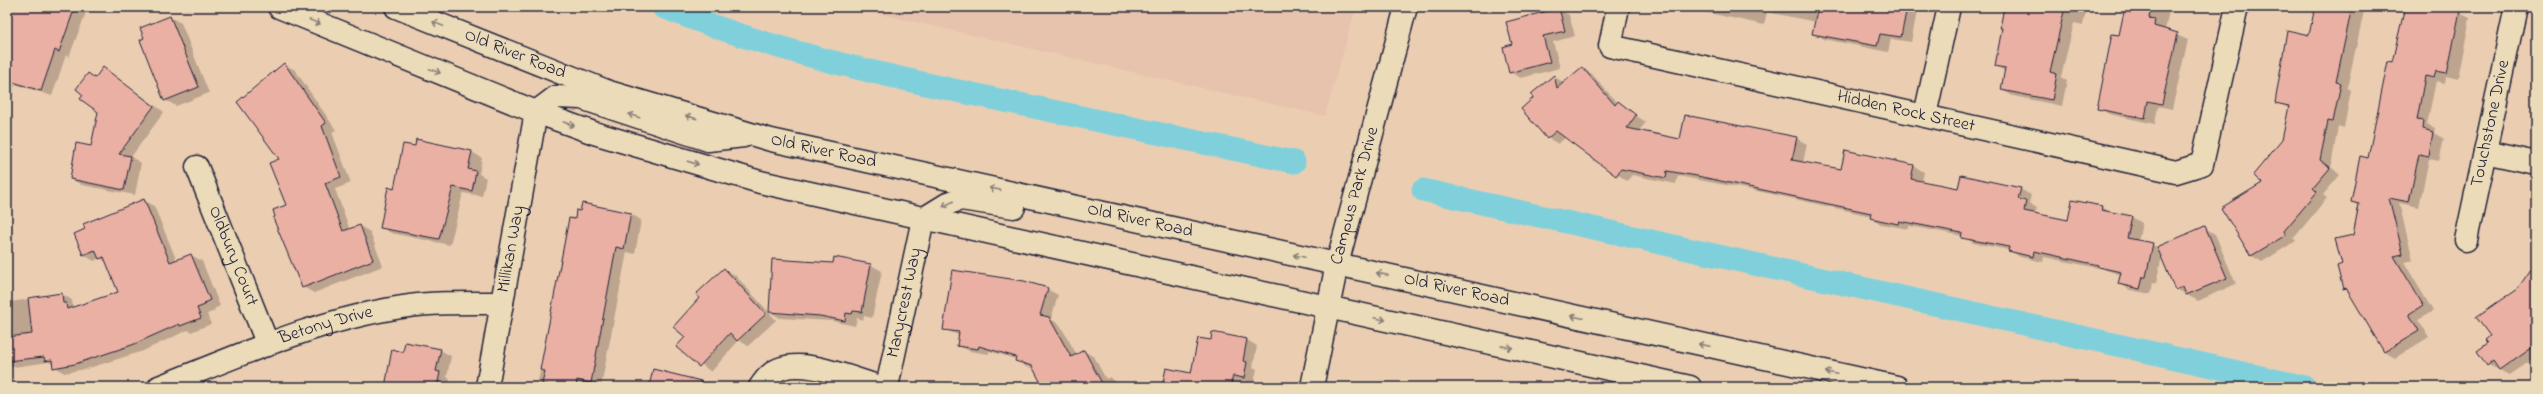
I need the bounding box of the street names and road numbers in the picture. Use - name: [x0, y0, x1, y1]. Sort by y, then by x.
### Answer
- street label: Old River Road: [460, 22, 570, 86]
- street label: Touchstone Drive: [2465, 57, 2517, 190]
- street label: Hidden Rock Street: [1835, 84, 1977, 140]
- street label: Campus Park Drive: [1324, 123, 1386, 268]
- street label: Old River Road: [768, 127, 879, 176]
- street label: Old River Road: [1085, 197, 1195, 245]
- street label: Oldbury Court: [201, 202, 264, 310]
- street label: Millikan Way: [491, 203, 532, 295]
- street label: Marycrest Way: [881, 245, 929, 360]
- street label: Old River Road: [1401, 266, 1512, 315]
- street label: Betony Drive: [274, 300, 376, 352]

